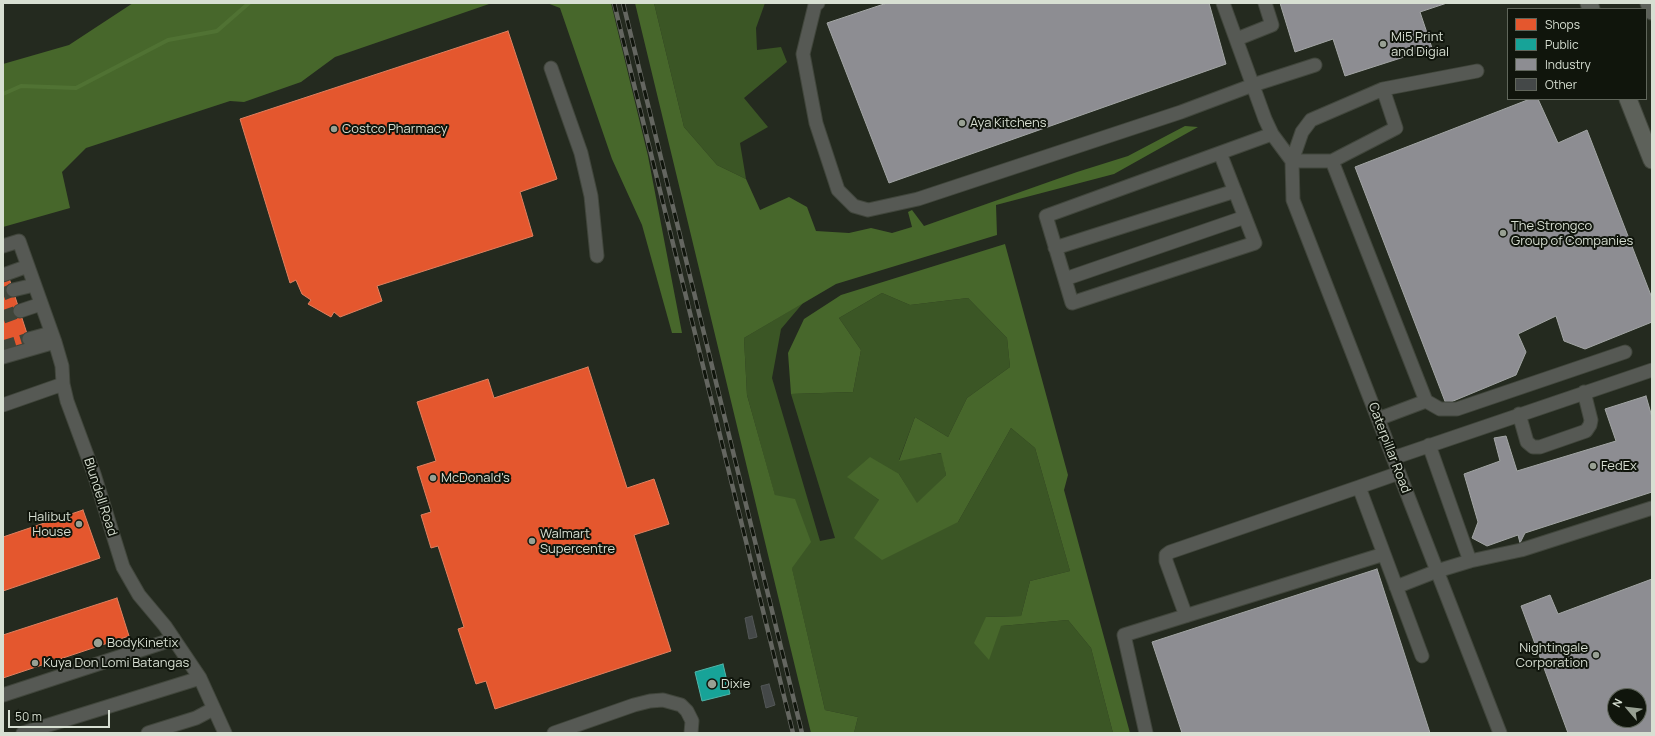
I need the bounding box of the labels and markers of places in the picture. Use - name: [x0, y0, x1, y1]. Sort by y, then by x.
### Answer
- place label: Mi5 Print and Digial: [1391, 29, 1449, 60]
- marker: Mi5 Print and Digial: [1378, 39, 1388, 49]
- place label: Aya Kitchens: [970, 115, 1047, 131]
- marker: Aya Kitchens: [957, 118, 967, 128]
- place label: Costco Pharmacy: [342, 121, 448, 137]
- marker: Costco Pharmacy: [329, 124, 339, 134]
- place label: The Strongco Group of Companies: [1511, 218, 1633, 249]
- marker: The Strongco Group of Companies: [1498, 228, 1508, 238]
- place label: FedEx: [1601, 458, 1637, 474]
- marker: FedEx: [1588, 461, 1598, 471]
- place label: McDonald's: [441, 470, 510, 486]
- marker: McDonald's: [428, 473, 438, 483]
- place label: Halibut House: [28, 509, 71, 540]
- marker: Halibut House: [74, 519, 84, 529]
- place label: Walmart Supercentre: [540, 526, 615, 557]
- marker: Walmart Supercentre: [527, 536, 537, 546]
- place label: BodyKinetix: [107, 635, 178, 651]
- marker: BodyKinetix: [92, 637, 104, 649]
- place label: Nightingale Corporation: [1516, 640, 1588, 671]
- marker: Nightingale Corporation: [1591, 650, 1601, 660]
- place label: Kuya Don Lomi Batangas: [43, 655, 189, 671]
- marker: Kuya Don Lomi Batangas: [30, 658, 40, 668]
- place label: Dixie: [721, 676, 750, 692]
- marker: Dixie: [706, 678, 718, 690]

